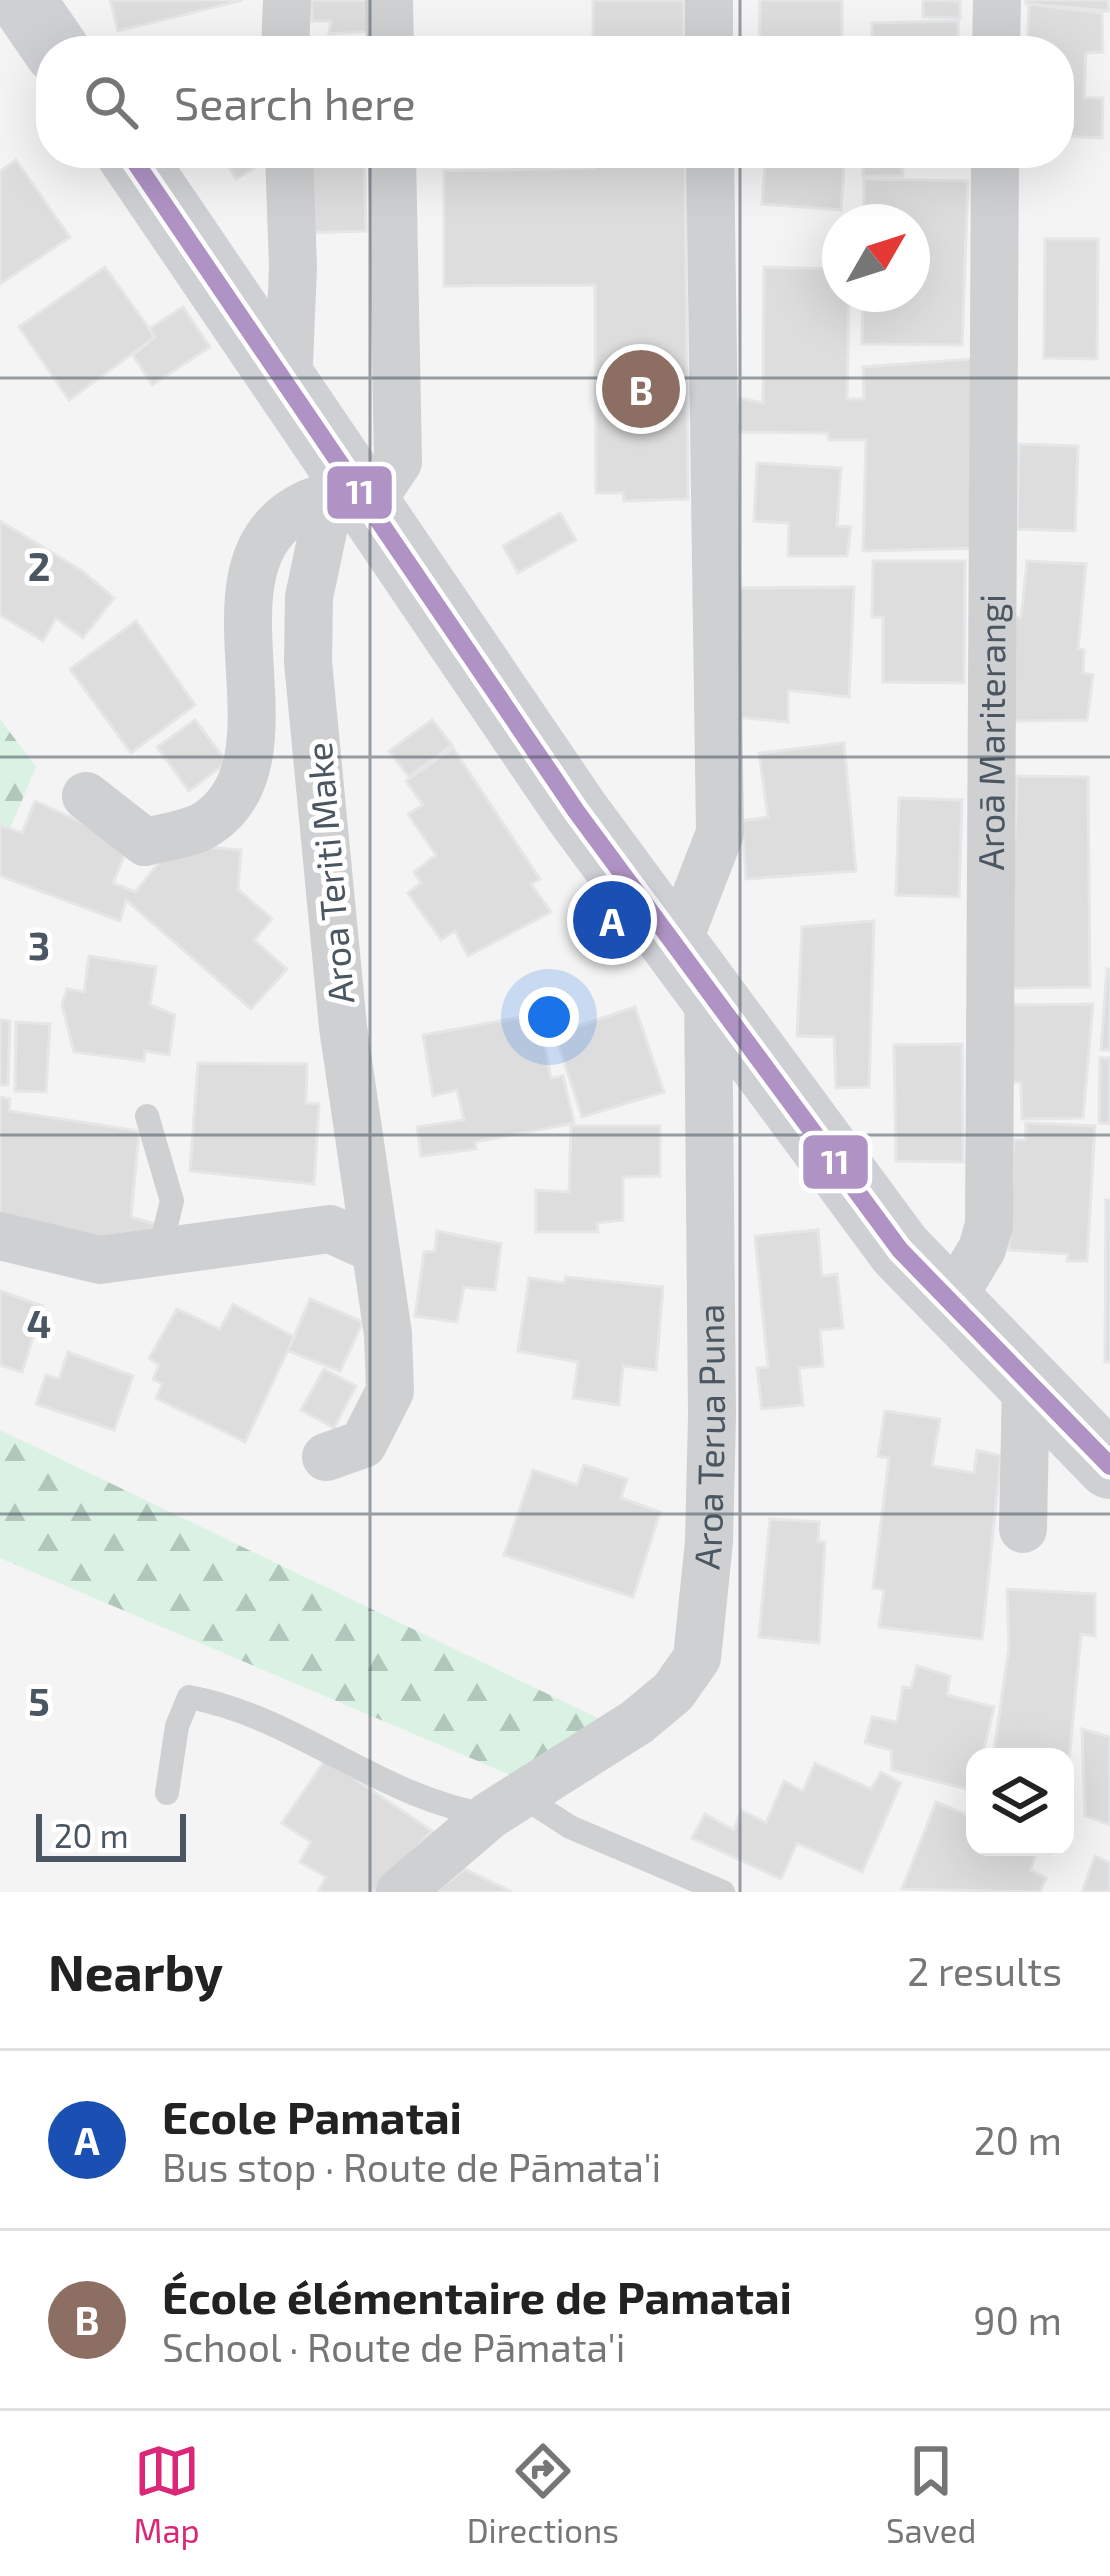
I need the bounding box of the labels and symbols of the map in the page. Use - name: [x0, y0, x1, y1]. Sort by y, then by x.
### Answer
- north arrow: [822, 204, 930, 312]
- pin: B: [602, 344, 680, 434]
- line badge: 11: [325, 464, 394, 521]
- text: 11: [346, 471, 374, 511]
- text: 2: [28, 542, 50, 589]
- street label: Aroā Mariterangi: [968, 594, 1013, 871]
- street label: Aroa Teriti Make: [296, 741, 361, 1006]
- pin: A: [573, 875, 651, 965]
- text: 3: [28, 921, 50, 968]
- your location: [519, 987, 579, 1047]
- line badge: 11: [801, 1133, 870, 1191]
- text: 11: [821, 1141, 849, 1181]
- text: 4: [27, 1299, 51, 1346]
- street label: Aroa Terua Puna: [683, 1304, 732, 1571]
- text: 5: [28, 1677, 50, 1724]
- scale bar: [36, 1808, 186, 1861]

